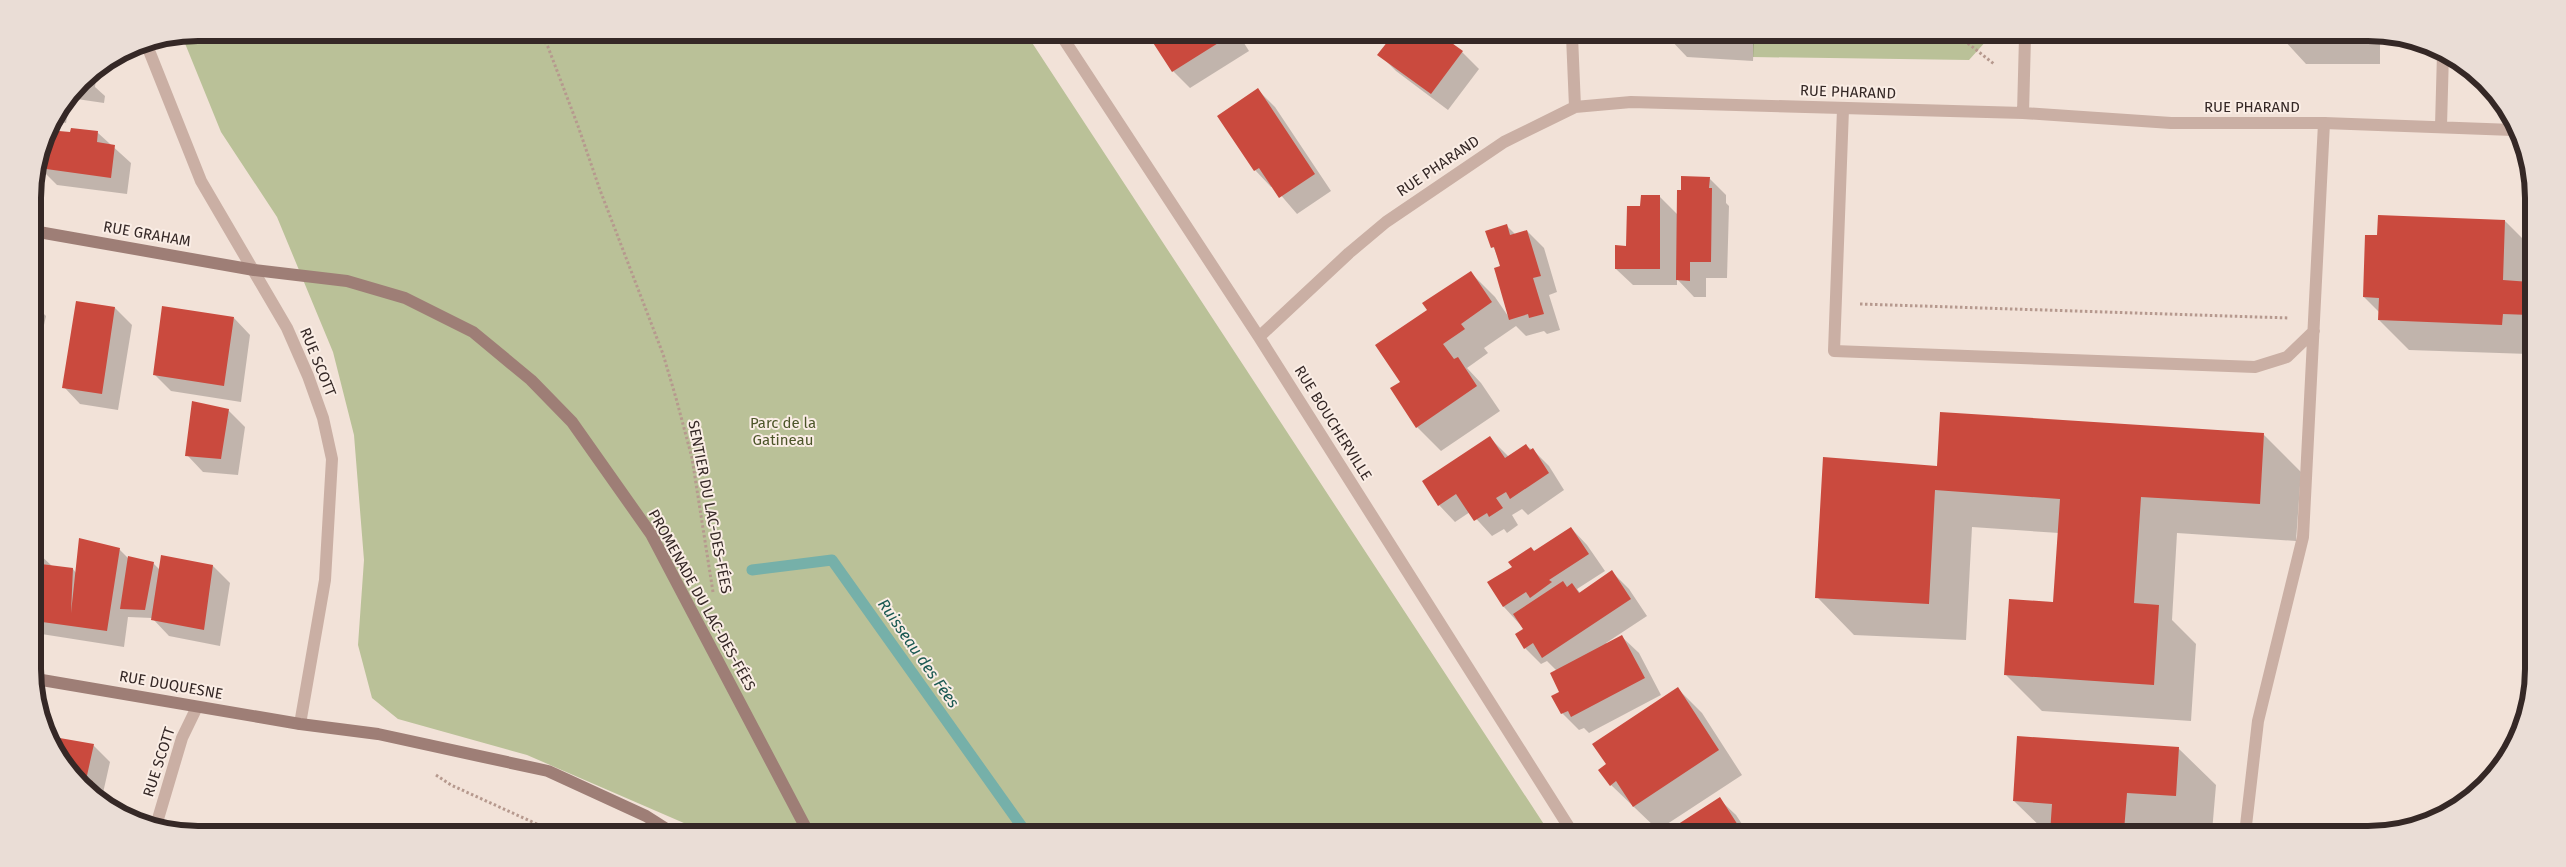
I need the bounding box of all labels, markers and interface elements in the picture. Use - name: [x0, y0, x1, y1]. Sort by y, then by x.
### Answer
- street label: RUE PHARAND: [1800, 81, 1896, 103]
- street label: RUE PHARAND: [2204, 98, 2300, 116]
- street label: RUE PHARAND: [1393, 132, 1483, 200]
- street label: RUE GRAHAM: [102, 217, 192, 251]
- street label: RUE SCOTT: [296, 325, 340, 399]
- street label: RUE BOUCHERVILLE: [1290, 362, 1376, 484]
- park label: Parc de la Gatineau: [750, 414, 816, 449]
- street label: SENTIER DU LAC-DES-FÉES: [684, 419, 736, 595]
- street label: PROMENADE DU LAC-DES-FÉES: [645, 506, 759, 694]
- water label: Ruisseau des Fées: [874, 595, 963, 711]
- street label: RUE DUQUESNE: [118, 667, 224, 703]
- street label: RUE SCOTT: [139, 724, 179, 799]

